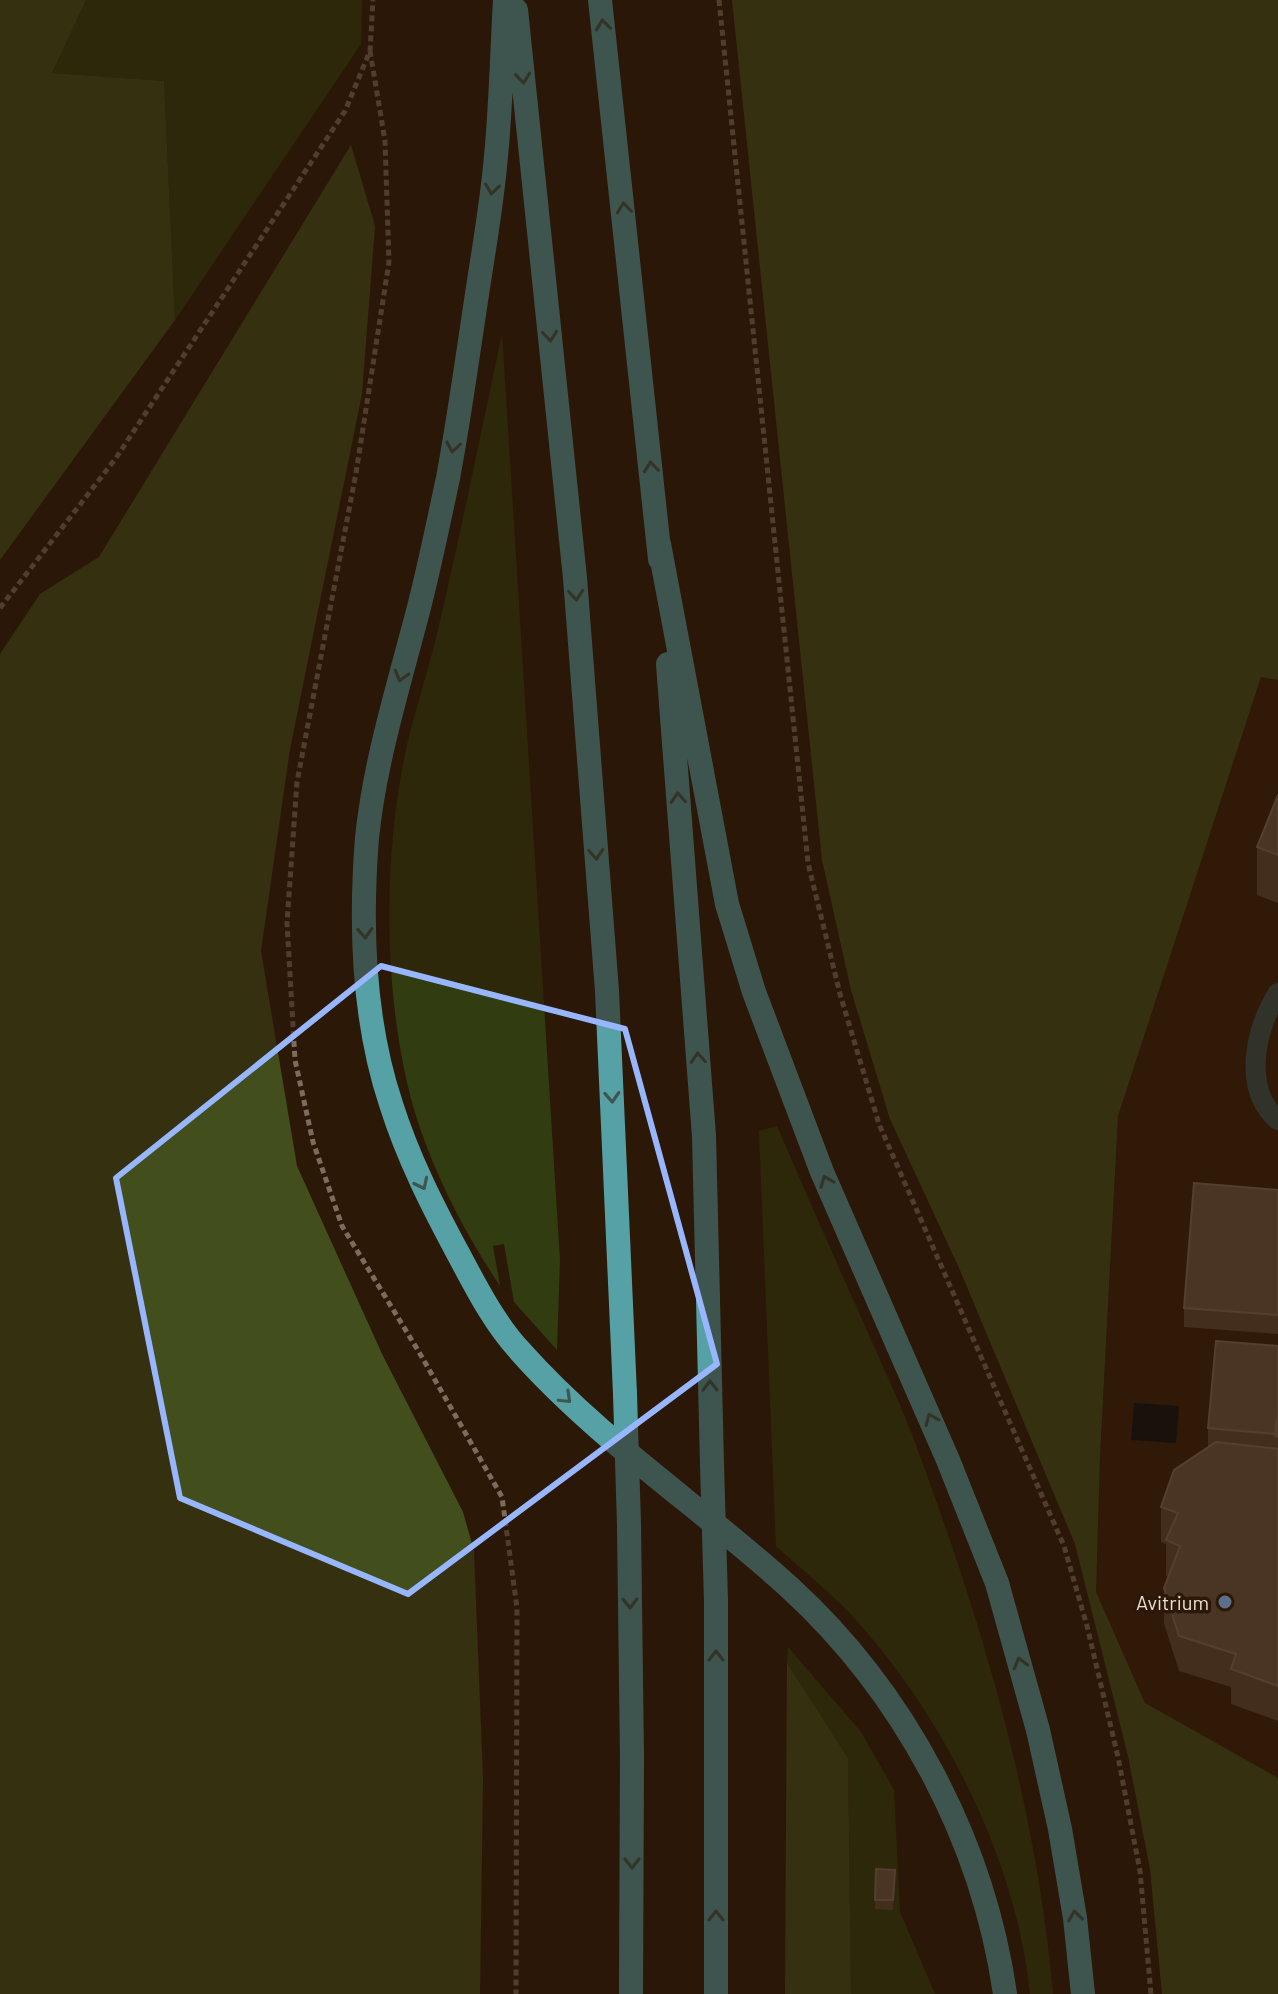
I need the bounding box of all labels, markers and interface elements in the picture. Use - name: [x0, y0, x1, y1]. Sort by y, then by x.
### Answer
- one-way arrow: [595, 19, 612, 32]
- one-way arrow: [515, 71, 532, 84]
- one-way arrow: [483, 183, 500, 196]
- one-way arrow: [615, 201, 632, 214]
- one-way arrow: [542, 330, 559, 343]
- one-way arrow: [445, 440, 462, 453]
- one-way arrow: [642, 460, 659, 473]
- one-way arrow: [567, 589, 584, 602]
- one-way arrow: [394, 669, 410, 683]
- one-way arrow: [670, 791, 687, 804]
- one-way arrow: [587, 848, 604, 861]
- one-way arrow: [356, 927, 373, 939]
- one-way arrow: [690, 1051, 707, 1064]
- one-way arrow: [603, 1091, 620, 1104]
- one-way arrow: [819, 1175, 836, 1189]
- one-way arrow: [412, 1176, 428, 1190]
- one-way arrow: [701, 1379, 718, 1392]
- one-way arrow: [557, 1389, 571, 1403]
- one-way arrow: [924, 1413, 940, 1427]
- place label: Avitrium: [1136, 1590, 1209, 1614]
- marker: Avitrium: [1216, 1593, 1234, 1611]
- one-way arrow: [621, 1597, 639, 1610]
- one-way arrow: [707, 1649, 725, 1662]
- one-way arrow: [1013, 1656, 1029, 1670]
- one-way arrow: [623, 1857, 641, 1870]
- one-way arrow: [707, 1909, 725, 1922]
- one-way arrow: [1067, 1910, 1084, 1923]

